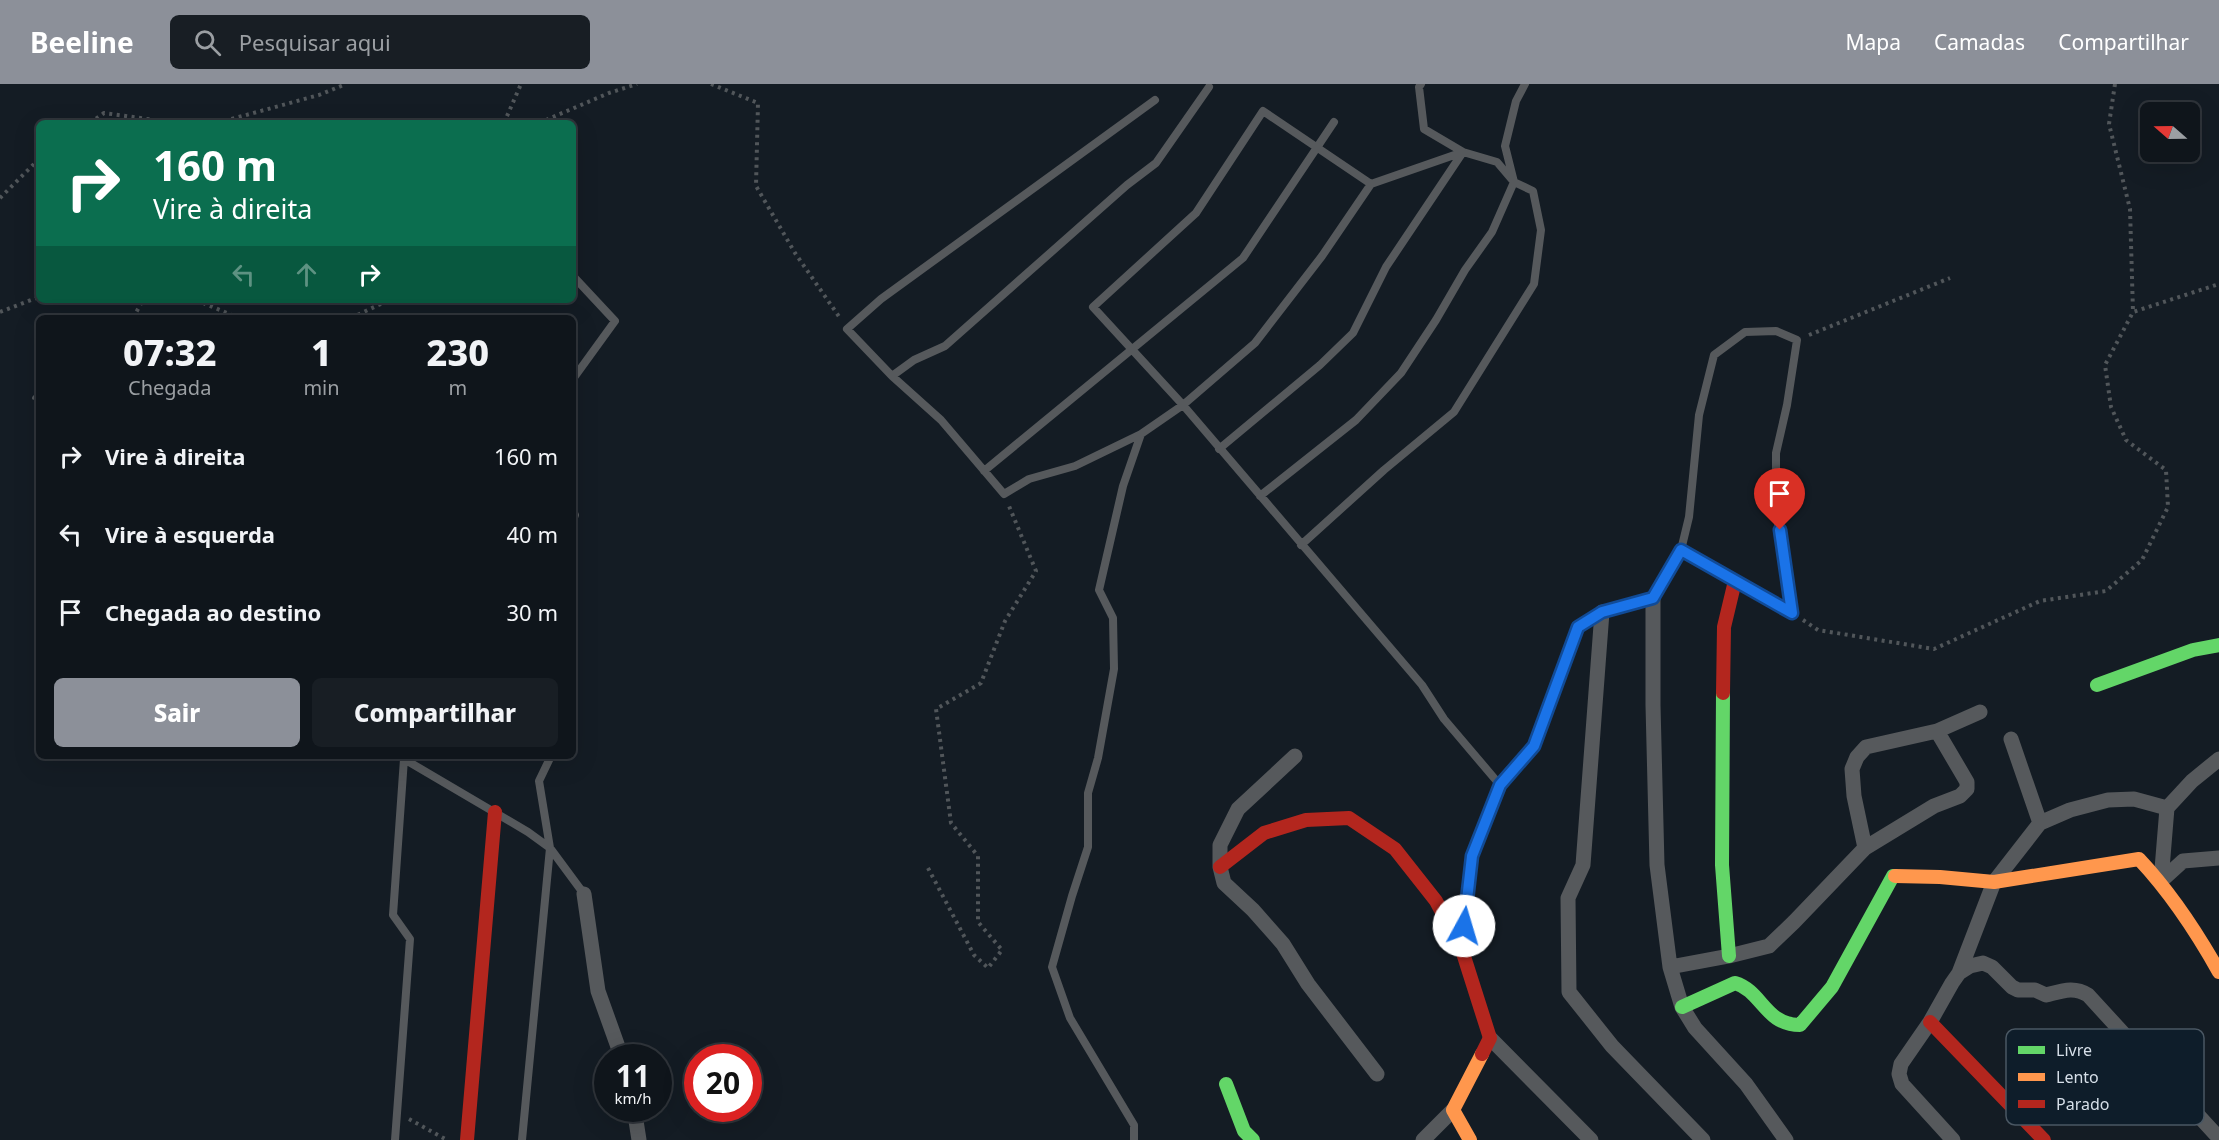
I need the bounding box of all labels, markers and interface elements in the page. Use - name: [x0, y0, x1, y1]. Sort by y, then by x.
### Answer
- search box: [170, 15, 590, 69]
- text: Beeline: [30, 23, 134, 61]
- icon: search: [191, 26, 224, 59]
- text: Pesquisar aqui: [239, 27, 391, 57]
- text: Mapa: [1845, 28, 1901, 56]
- text: Camadas: [1934, 28, 2025, 56]
- text: Compartilhar: [2058, 28, 2189, 56]
- north arrow: [2140, 102, 2200, 162]
- map controls: [2140, 102, 2200, 162]
- text: 160 m: [153, 136, 277, 193]
- icon: right: [54, 144, 132, 222]
- text: Vire à direita: [153, 190, 312, 227]
- icon: left: [227, 258, 260, 291]
- icon: ahead: [290, 258, 323, 291]
- icon: right: [353, 258, 386, 291]
- text: 07:32: [123, 328, 216, 377]
- text: 1: [311, 328, 332, 377]
- text: 230: [427, 328, 489, 377]
- text: Chegada: [128, 374, 211, 401]
- text: min: [303, 374, 340, 401]
- text: m: [448, 374, 467, 401]
- icon: right: [54, 440, 87, 473]
- text: Vire à direita: [105, 441, 245, 471]
- text: 160 m: [494, 441, 558, 471]
- pin: [1754, 468, 1805, 530]
- icon: arrive: [1763, 477, 1796, 510]
- icon: left: [54, 518, 87, 551]
- text: Vire à esquerda: [105, 519, 275, 549]
- text: 40 m: [507, 519, 558, 549]
- icon: arrive: [54, 596, 87, 629]
- text: Chegada ao destino: [105, 597, 321, 627]
- text: 30 m: [507, 597, 558, 627]
- button: Sair: [54, 678, 300, 747]
- button: Compartilhar: [312, 678, 558, 747]
- position arrow: [1432, 894, 1496, 958]
- legend: [2006, 1029, 2204, 1125]
- text: Livre: [2056, 1039, 2092, 1061]
- speed limit sign: 20: [684, 1044, 762, 1122]
- text: 11: [616, 1055, 650, 1096]
- text: Lento: [2056, 1066, 2099, 1088]
- text: km/h: [615, 1088, 651, 1108]
- text: Parado: [2056, 1093, 2109, 1115]

